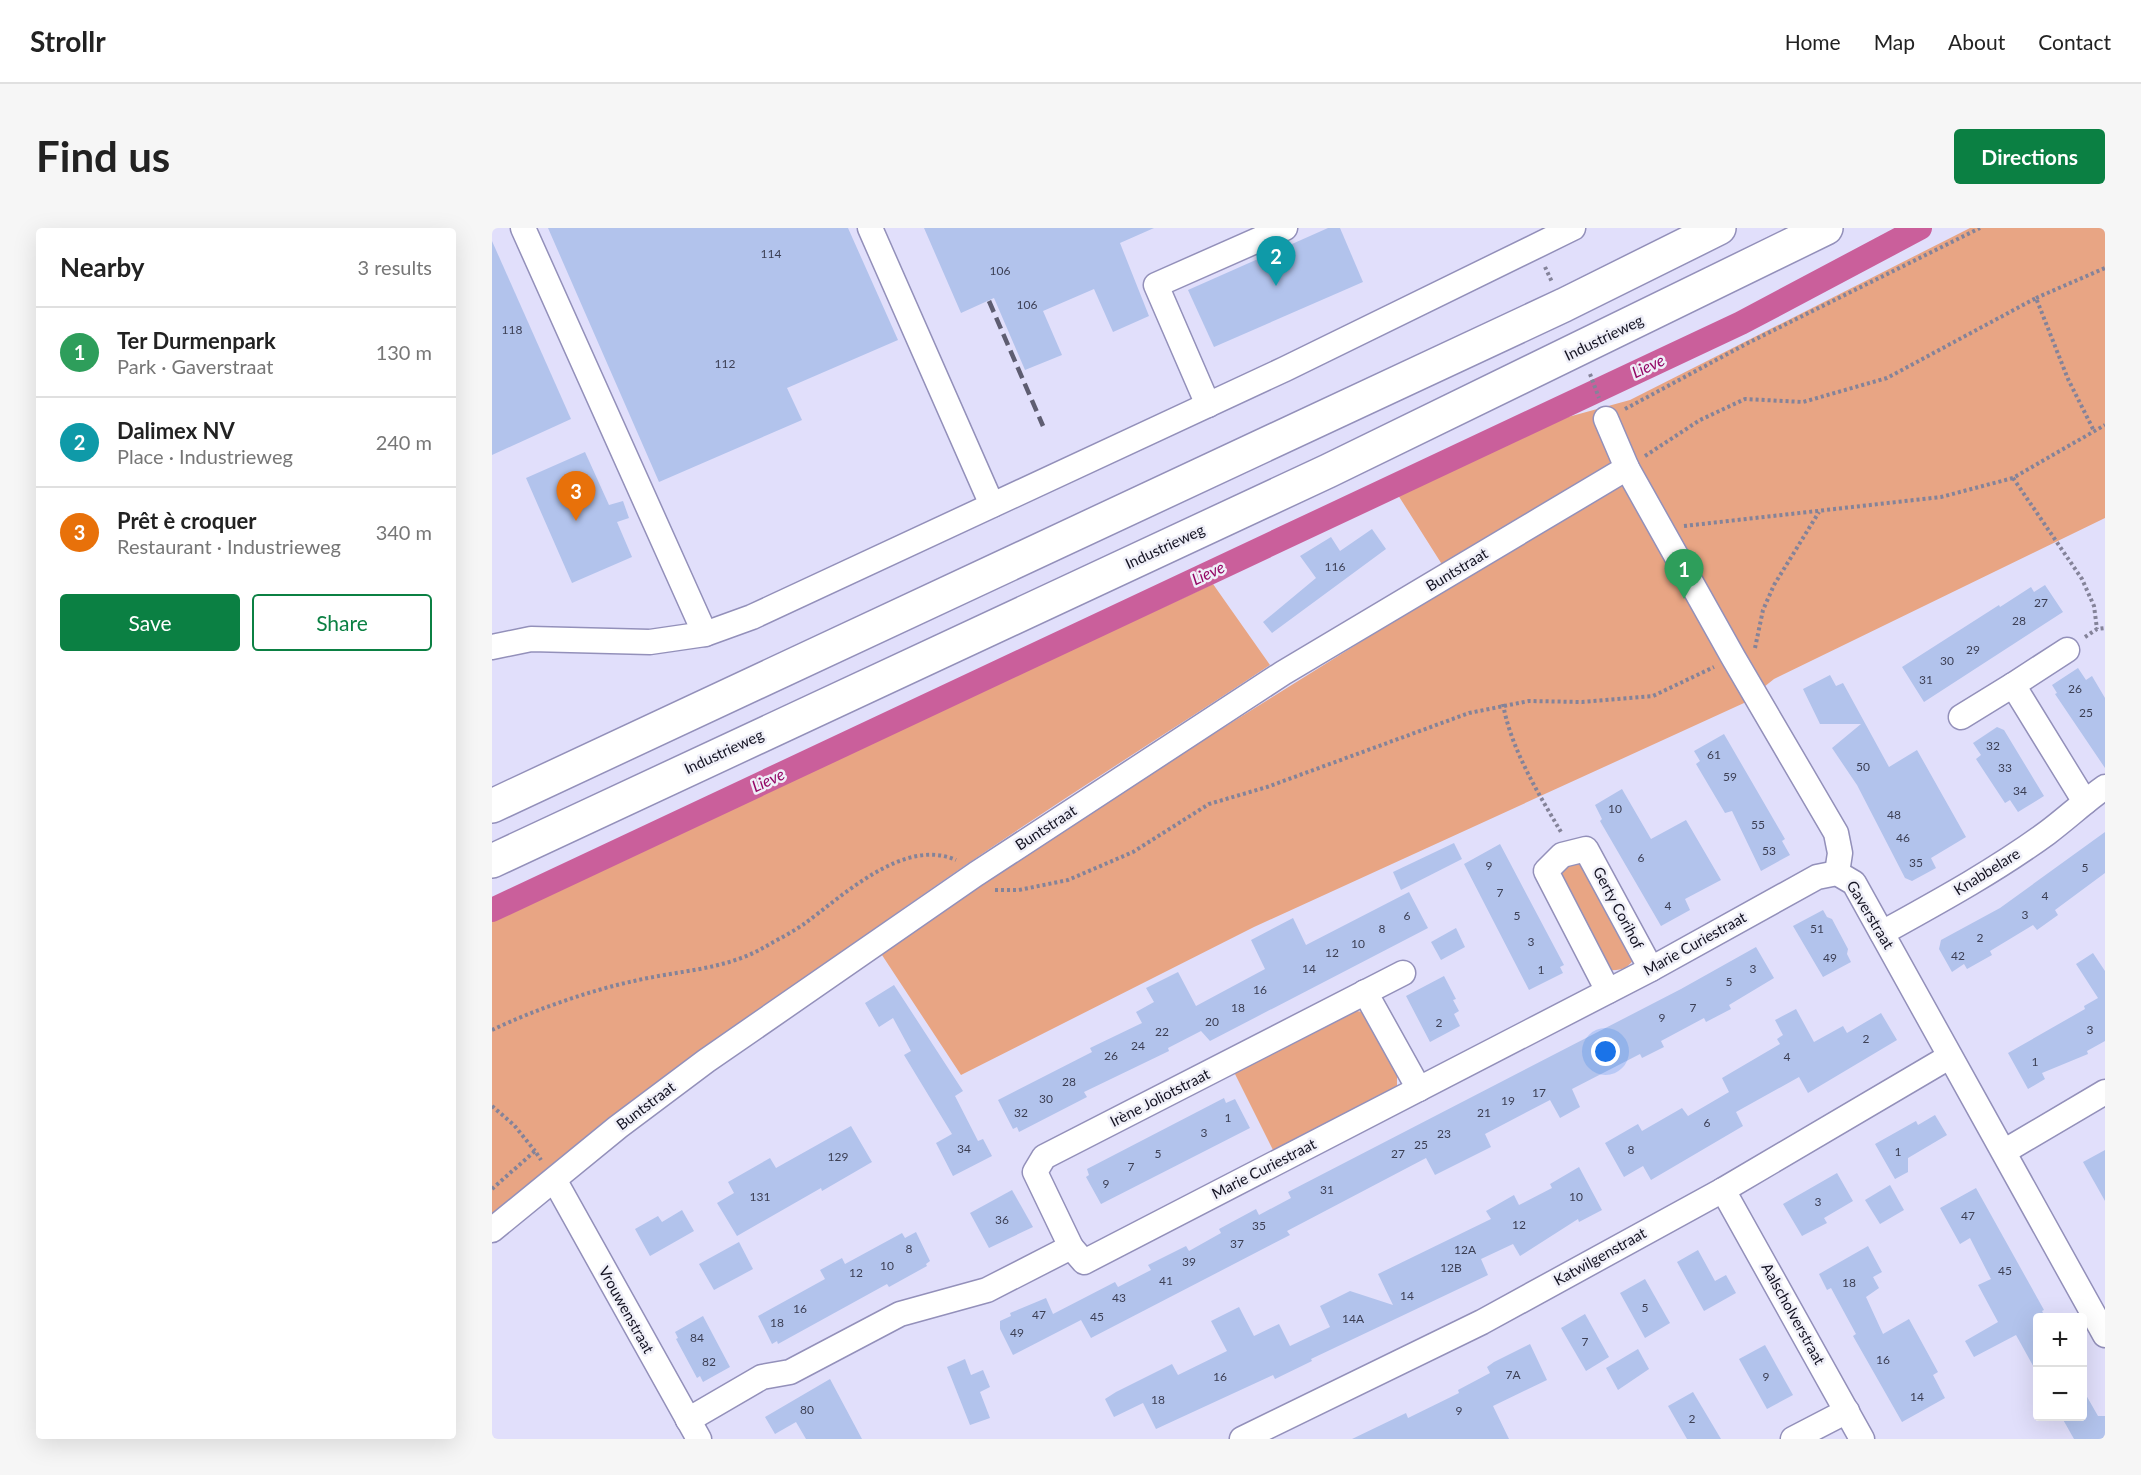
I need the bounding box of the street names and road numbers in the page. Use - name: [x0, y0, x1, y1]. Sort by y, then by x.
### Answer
- street label: Industrieweg: [1561, 310, 1646, 364]
- street label: Industrieweg: [1122, 520, 1207, 572]
- street label: Buntstraat: [1422, 543, 1491, 595]
- street label: Industrieweg: [681, 725, 766, 777]
- street label: Buntstraat: [1012, 801, 1080, 853]
- street label: Knabbelare: [1950, 844, 2023, 899]
- street label: Gerty Corihof: [1590, 863, 1648, 952]
- street label: Gaverstraat: [1843, 877, 1899, 952]
- street label: Marie Curiestraat: [1640, 907, 1750, 979]
- street label: Irène Joliotstraat: [1107, 1064, 1213, 1130]
- street label: Buntstraat: [612, 1077, 679, 1133]
- street label: Marie Curiestraat: [1208, 1134, 1319, 1202]
- street label: Katwilgenstraat: [1550, 1223, 1649, 1289]
- street label: Aalscholverstraat: [1758, 1260, 1830, 1368]
- street label: Vrouwenstraat: [596, 1263, 658, 1357]

